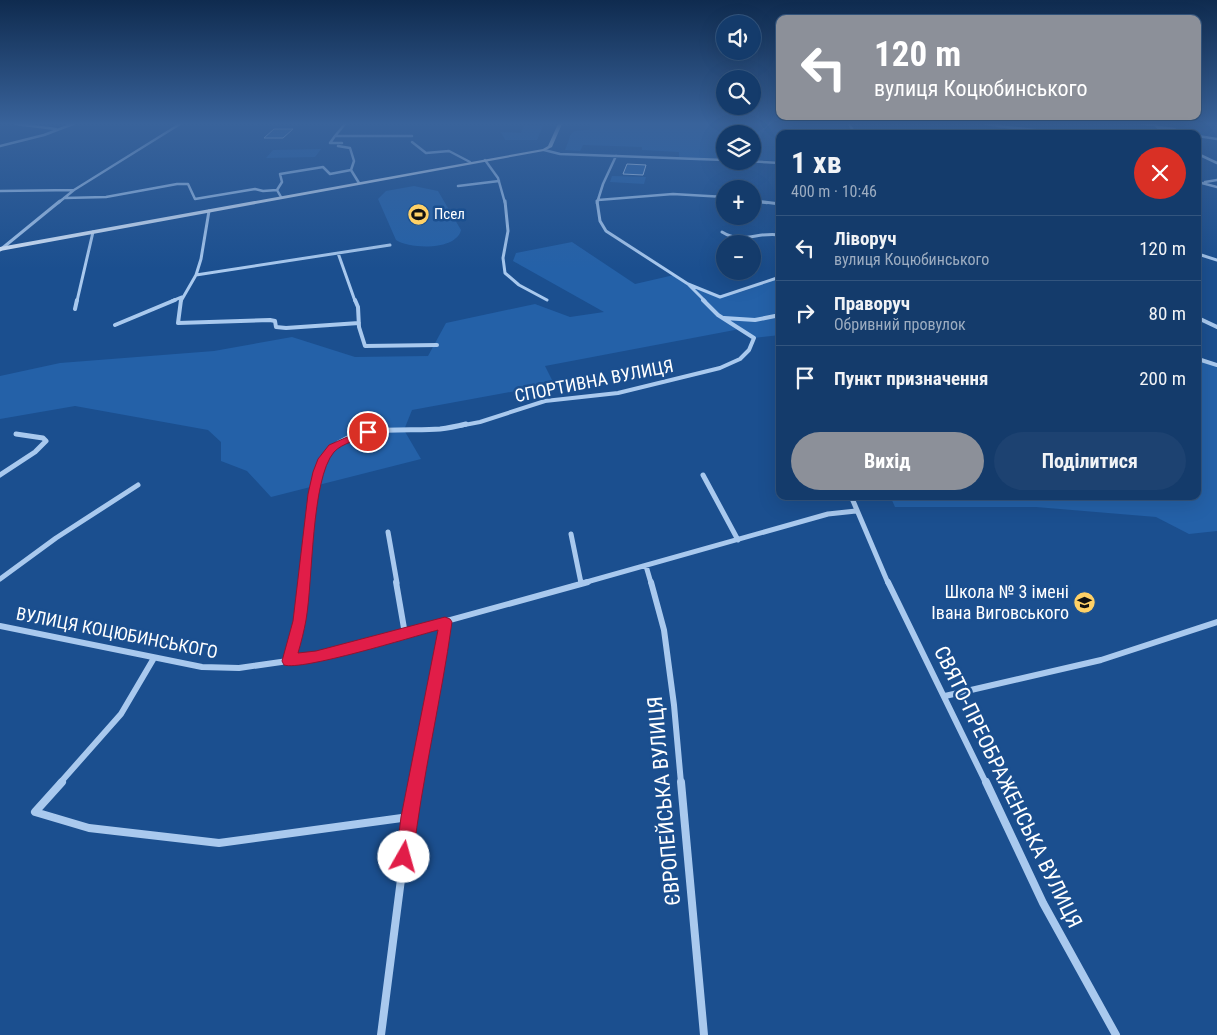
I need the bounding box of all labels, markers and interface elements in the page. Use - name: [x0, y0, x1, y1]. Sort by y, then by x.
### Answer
- map controls: [716, 15, 761, 280]
- button: sound: [716, 15, 761, 60]
- text: 120 m: [874, 34, 961, 75]
- icon: left: [791, 35, 856, 100]
- button: search: [716, 70, 761, 115]
- text: вулиця Коцюбинського: [874, 76, 1088, 101]
- button: layers: [716, 125, 761, 170]
- text: 1 хв: [791, 145, 842, 180]
- button: close: [1134, 147, 1186, 199]
- button: +: [716, 180, 761, 225]
- text: 400 m · 10:46: [791, 182, 877, 201]
- sports icon: Псел: [406, 202, 430, 226]
- place label: Псел: [434, 205, 465, 223]
- text: Ліворуч: [834, 227, 896, 250]
- icon: left: [791, 234, 819, 262]
- button: −: [716, 235, 761, 280]
- text: 120 m: [1139, 237, 1186, 260]
- text: вулиця Коцюбинського: [834, 250, 989, 269]
- text: Праворуч: [834, 292, 910, 315]
- icon: right: [791, 299, 819, 327]
- text: 80 m: [1149, 302, 1186, 325]
- text: Обривний провулок: [834, 315, 966, 334]
- street label: СПОРТИВНА ВУЛИЦЯ: [513, 355, 675, 406]
- icon: arrive: [791, 364, 819, 392]
- text: Пункт призначення: [834, 367, 988, 390]
- text: 200 m: [1139, 367, 1186, 390]
- pin: [347, 411, 389, 453]
- icon: arrive: [354, 418, 382, 446]
- button: Вихід: [791, 432, 984, 490]
- button: Поділитися: [994, 432, 1186, 490]
- place label: Школа № 3 імені Івана Виговського: [931, 581, 1069, 623]
- school or university icon: Школа № 3 імені Івана Виговського: [1073, 590, 1097, 614]
- street label: ВУЛИЦЯ КОЦЮБИНСЬКОГО: [14, 603, 220, 662]
- street label: СВЯТО-ПРЕОБРАЖЕНСЬКА ВУЛИЦЯ: [929, 642, 1087, 932]
- street label: ЄВРОПЕЙСЬКА ВУЛИЦЯ: [643, 695, 685, 907]
- position arrow: [377, 830, 429, 882]

